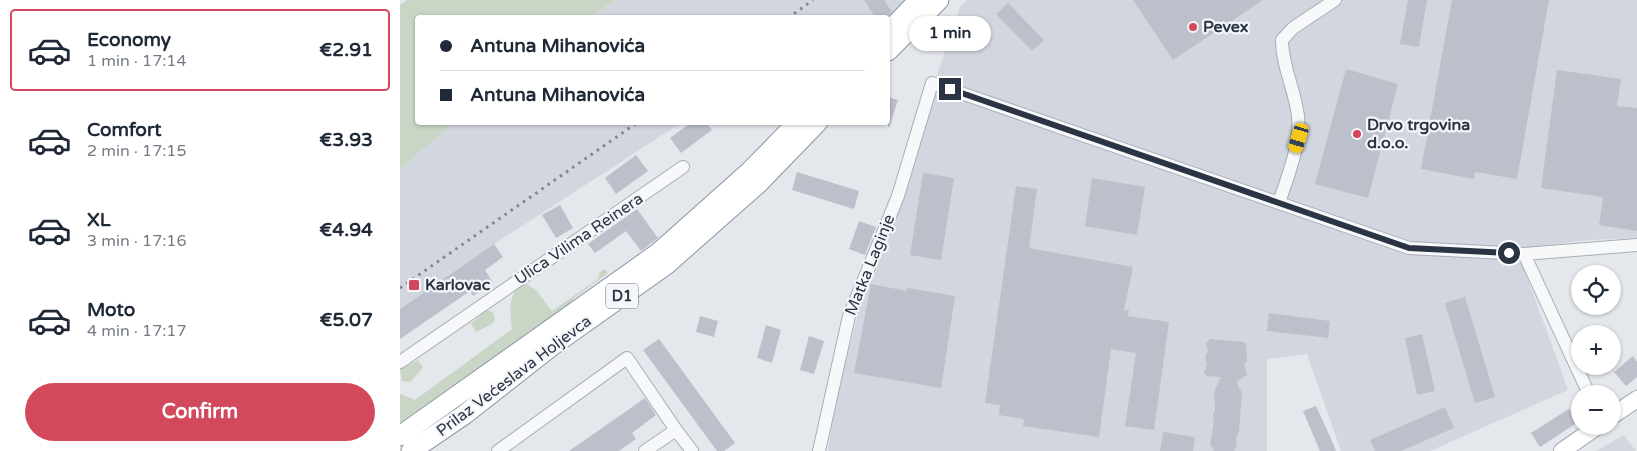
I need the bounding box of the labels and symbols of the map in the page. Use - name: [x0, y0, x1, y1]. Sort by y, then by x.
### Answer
- callout: 1 min: [909, 17, 991, 52]
- place label: Pevex: [1203, 17, 1249, 37]
- marker: Pevex: [1187, 21, 1199, 33]
- route end: [939, 78, 961, 100]
- place label: Drvo trgovina d.o.o.: [1367, 115, 1470, 153]
- car: [1287, 121, 1310, 155]
- marker: Drvo trgovina d.o.o.: [1351, 128, 1363, 140]
- street label: Ulica Vilima Reinera: [511, 189, 647, 289]
- street label: Matka Laginje: [841, 212, 899, 318]
- route start: [1498, 242, 1520, 264]
- place label: Karlovac: [425, 275, 491, 295]
- marker: Karlovac: [407, 278, 421, 292]
- road number: D1: [606, 284, 638, 308]
- street label: Prilaz Većeslava Holjevca: [432, 311, 596, 441]

